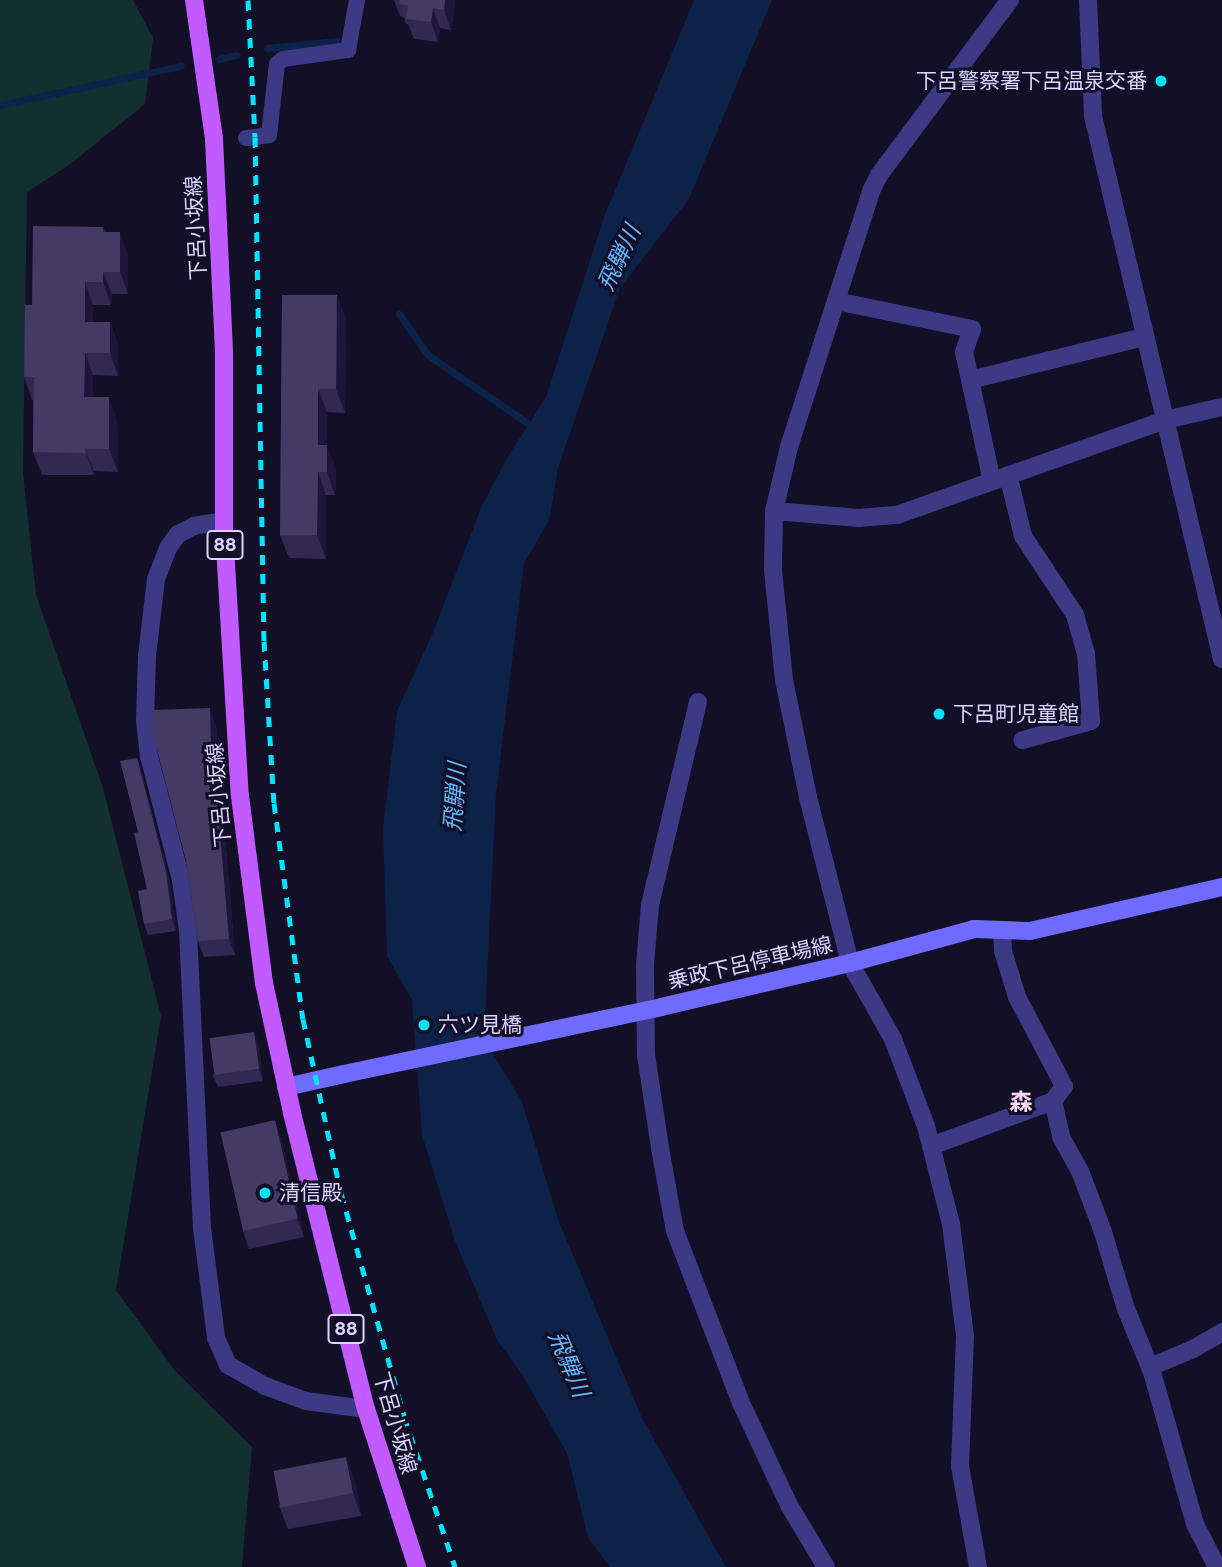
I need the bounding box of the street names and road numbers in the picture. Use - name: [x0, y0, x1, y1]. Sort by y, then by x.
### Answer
- street label: 下呂小坂線: [181, 175, 211, 281]
- road number: 88: [206, 530, 244, 560]
- street label: 下呂小坂線: [202, 742, 236, 848]
- street label: 乗政下呂停車場線: [665, 932, 835, 994]
- road number: 88: [327, 1314, 365, 1344]
- street label: 下呂小坂線: [368, 1369, 422, 1477]

